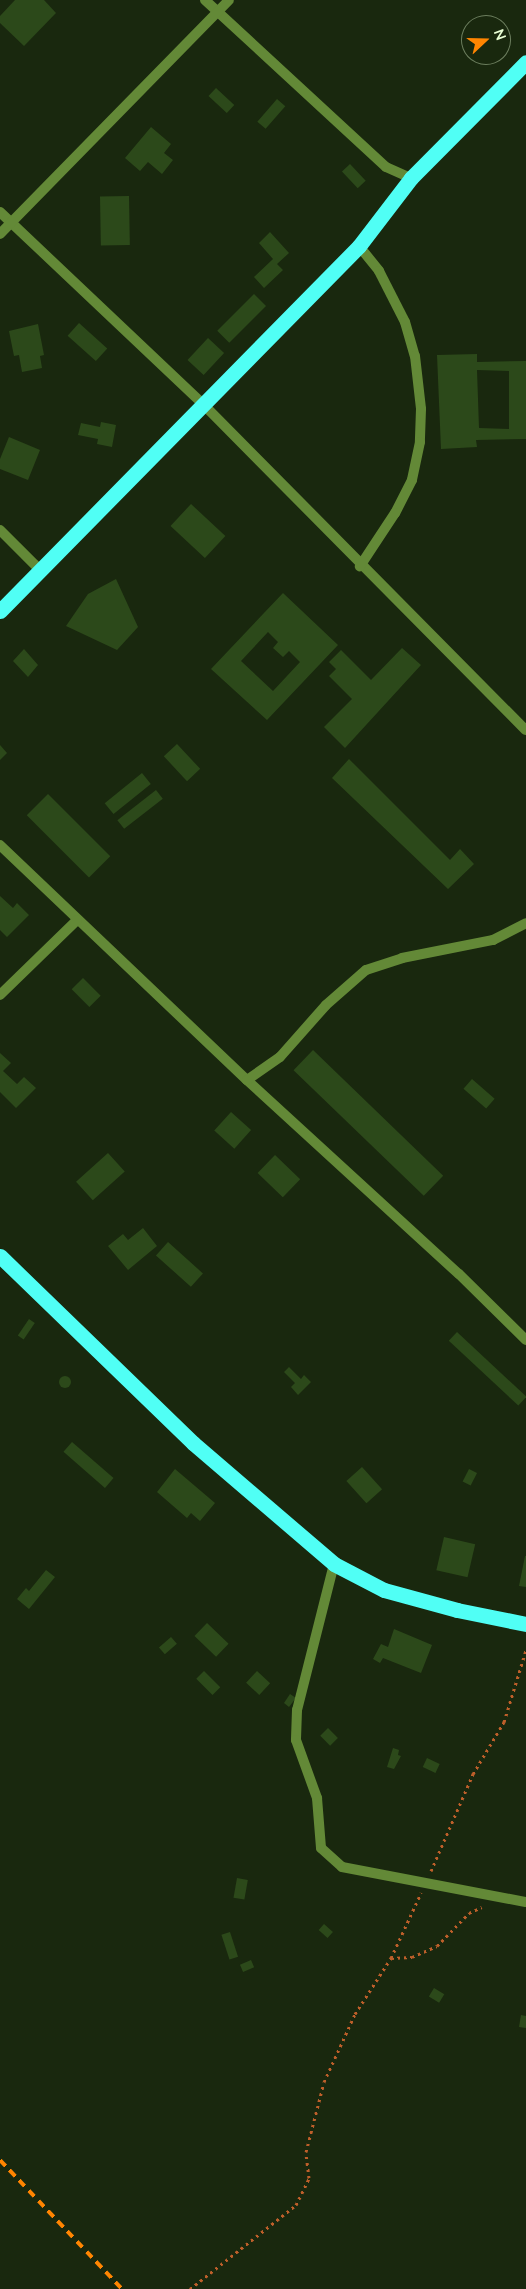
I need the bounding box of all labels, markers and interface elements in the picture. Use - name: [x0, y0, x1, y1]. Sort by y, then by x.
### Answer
- north arrow: [461, 15, 511, 65]
- text: N: [489, 26, 510, 43]

